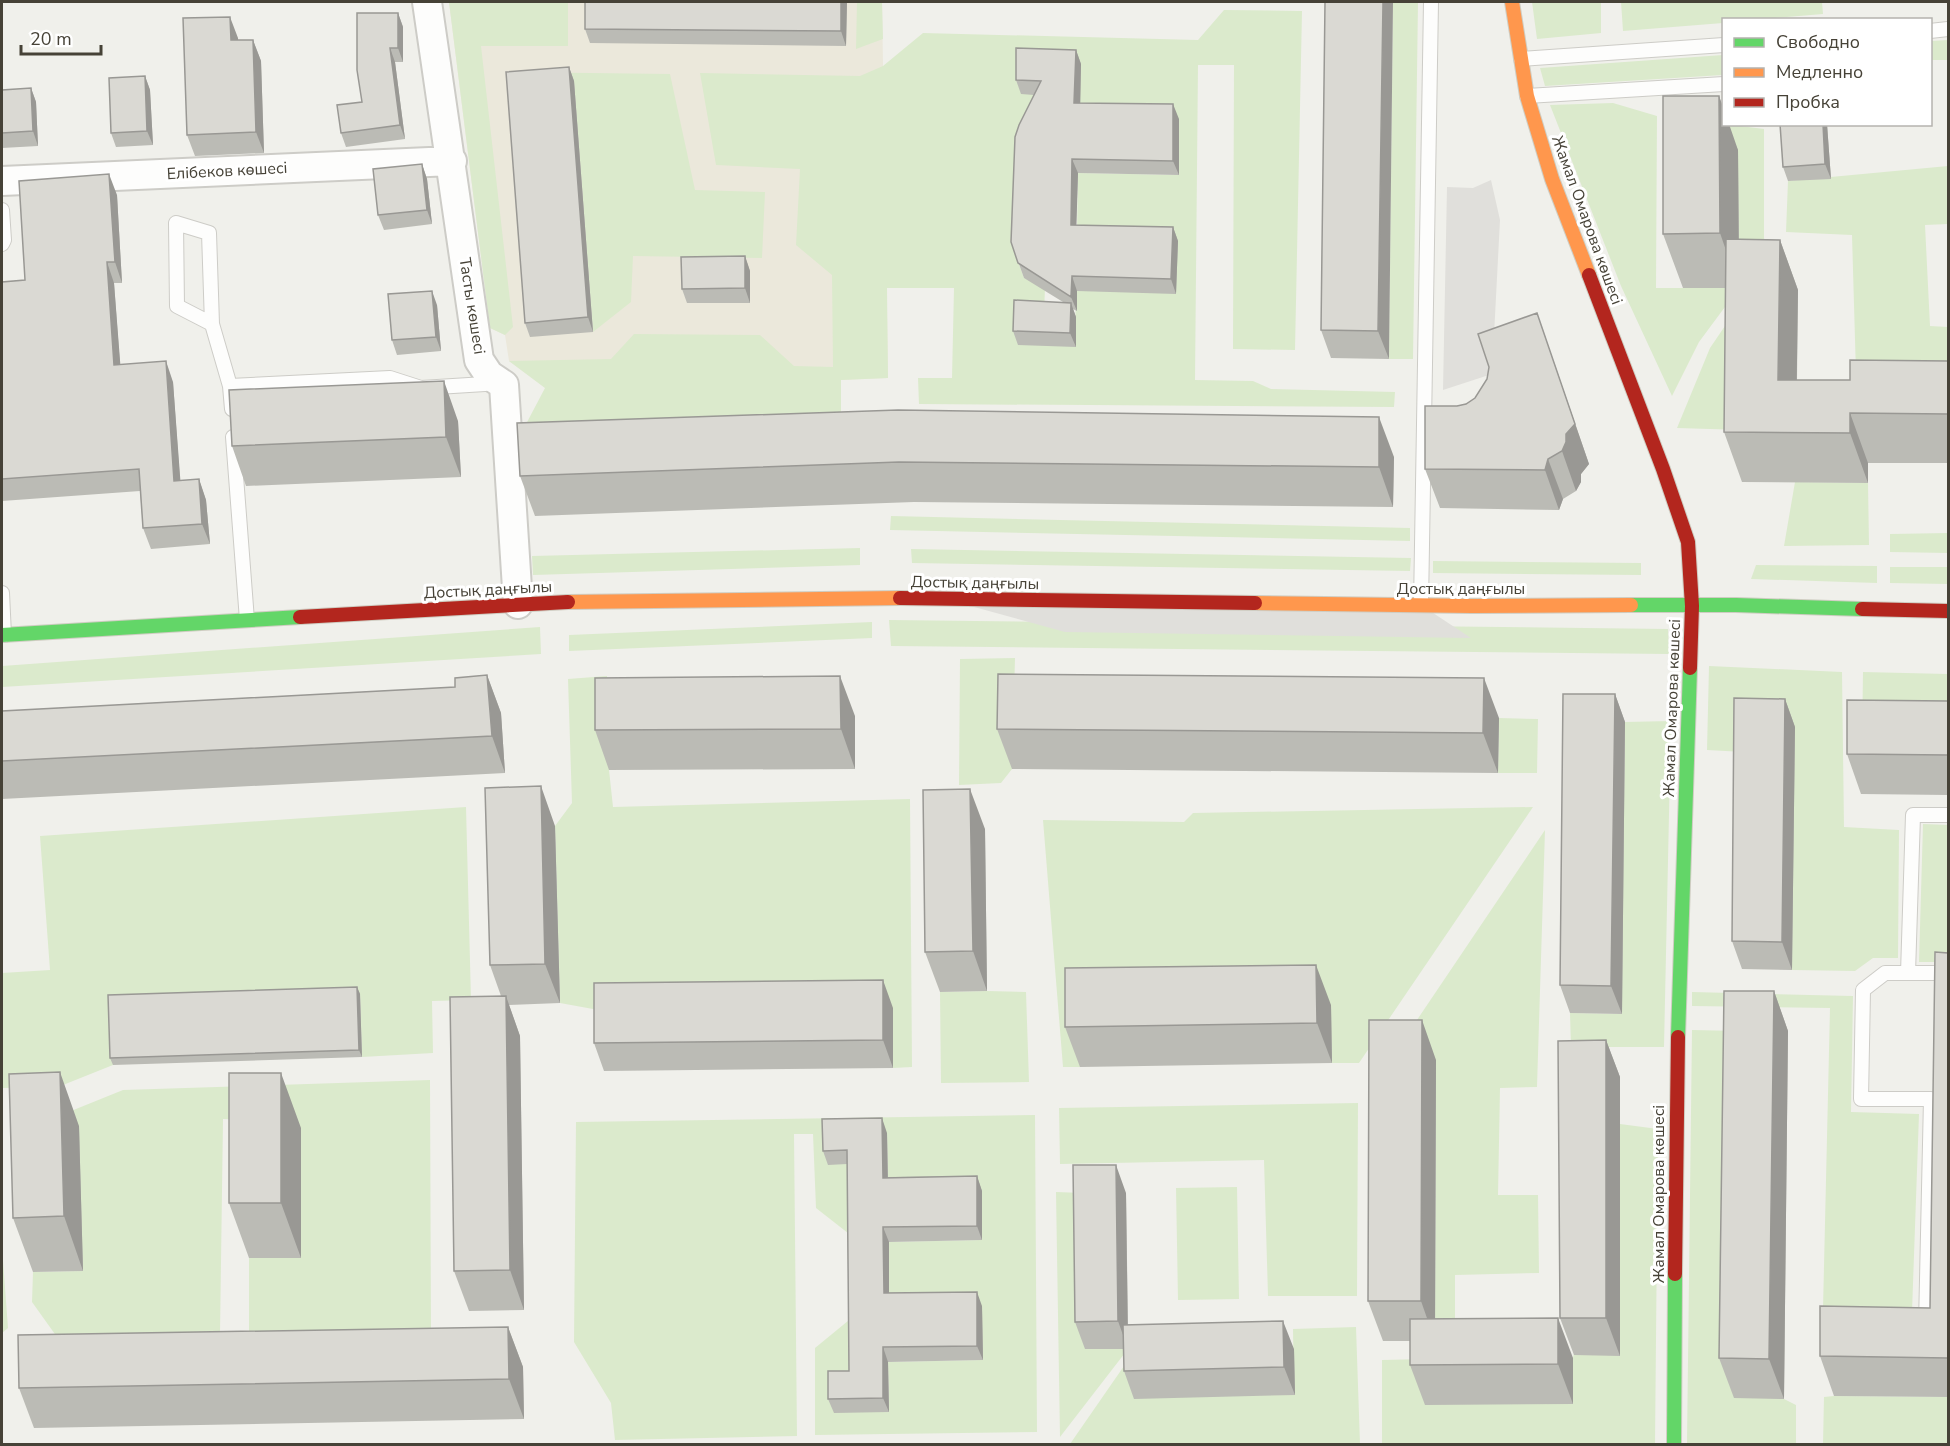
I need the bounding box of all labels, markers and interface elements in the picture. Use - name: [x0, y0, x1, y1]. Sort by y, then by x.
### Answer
- scale bar: [21, 18, 100, 56]
- legend: [1722, 18, 1932, 126]
- text: 20 m: [30, 27, 72, 51]
- text: Свободно: [1776, 30, 1860, 54]
- text: Медленно: [1776, 60, 1863, 84]
- text: Пробка: [1776, 90, 1840, 114]
- street label: Жамал Омарова көшесі: [1546, 132, 1628, 308]
- street label: Елібеков көшесі: [166, 157, 288, 185]
- street label: Тасты көшесі: [453, 256, 491, 356]
- street label: Достық даңғылы: [911, 571, 1039, 595]
- street label: Достық даңғылы: [423, 576, 553, 604]
- street label: Достық даңғылы: [1397, 578, 1525, 600]
- street label: Жамал Омарова көшесі: [1658, 618, 1686, 798]
- street label: Жамал Омарова көшесі: [1648, 1105, 1670, 1283]

